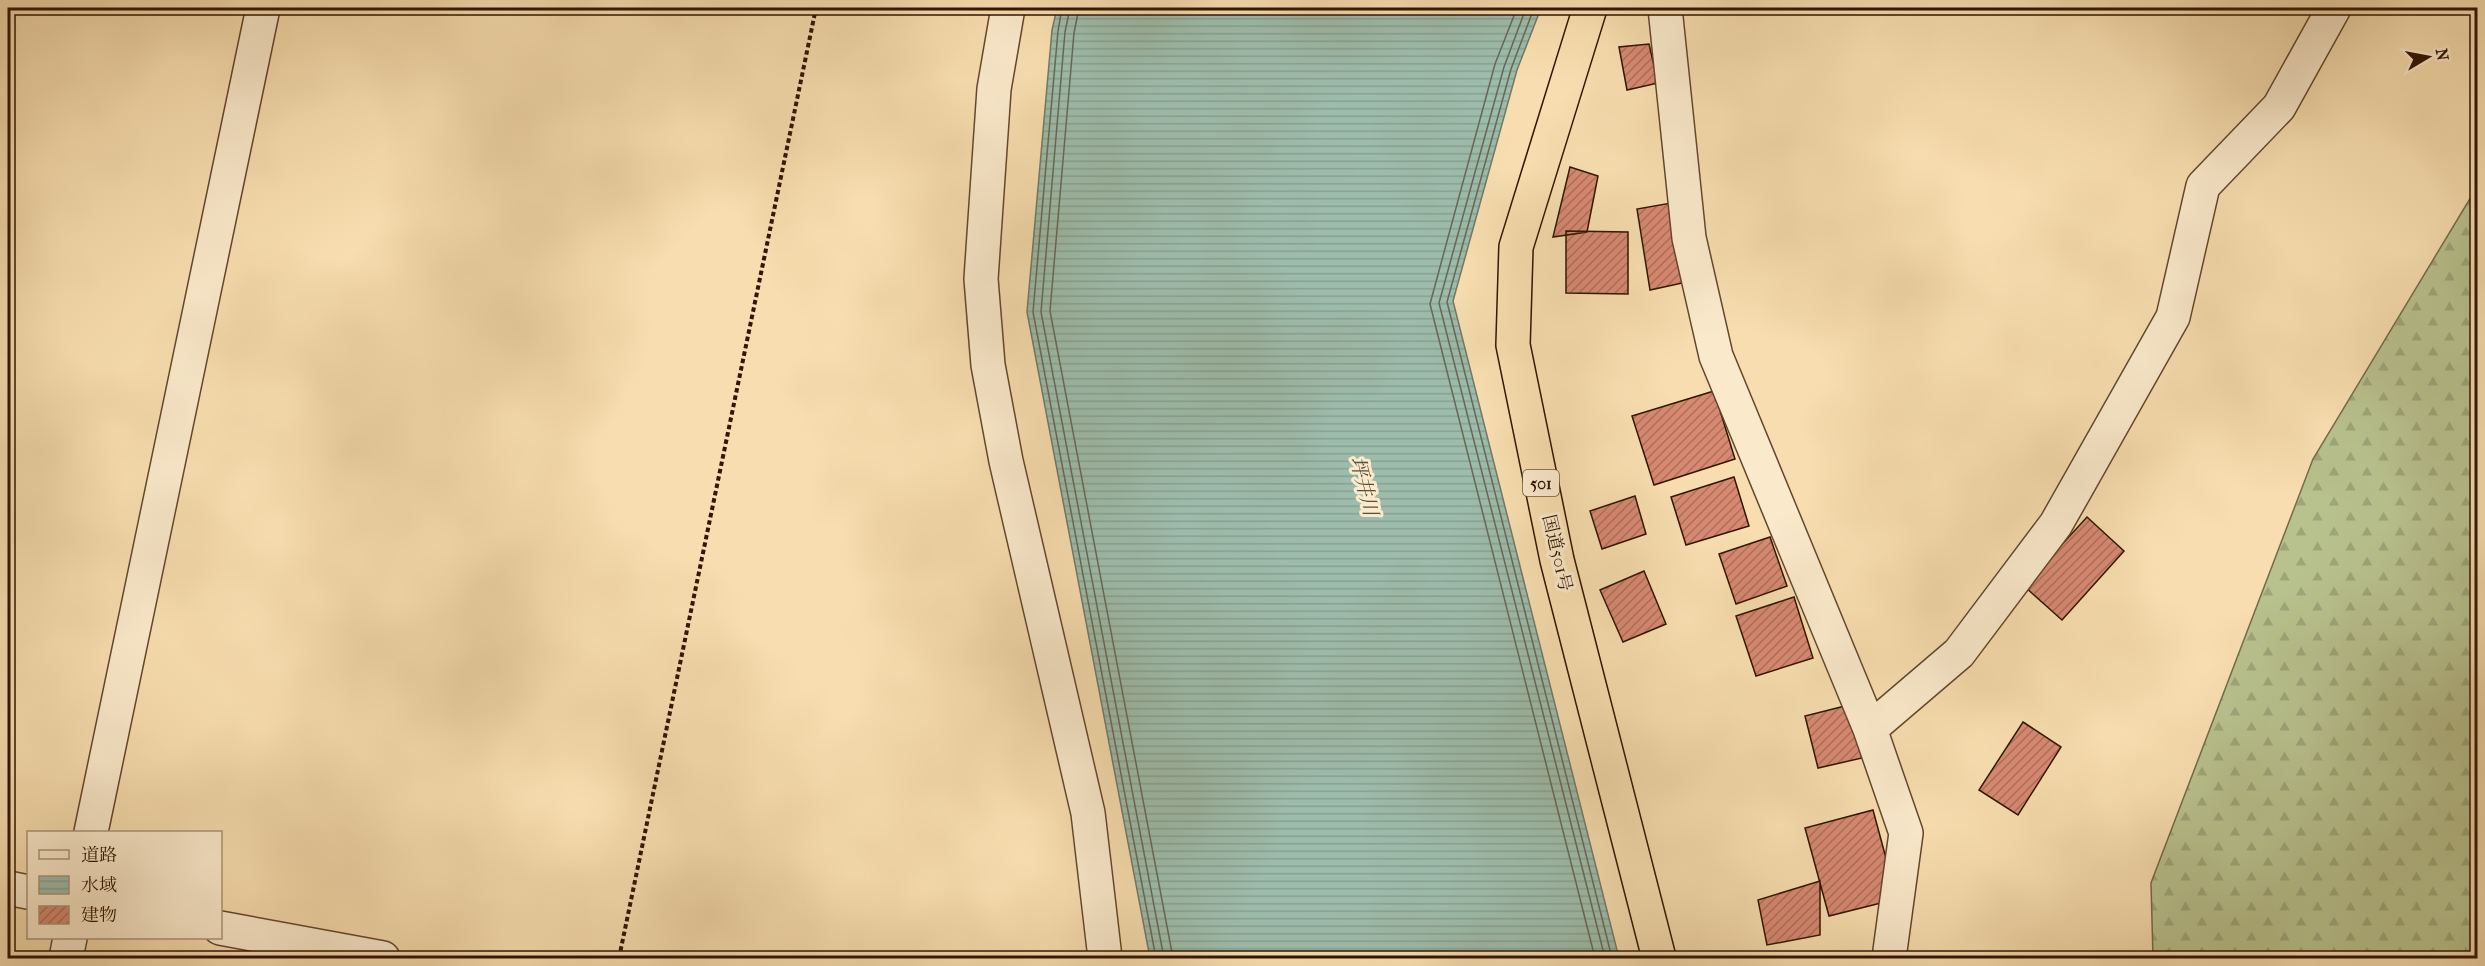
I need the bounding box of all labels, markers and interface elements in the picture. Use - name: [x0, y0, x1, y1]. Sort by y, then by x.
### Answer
- north arrow: [2398, 27, 2458, 87]
- text: N: [2432, 47, 2453, 63]
- water label: 坪井川: [1346, 454, 1383, 520]
- road number: 501: [1523, 470, 1559, 496]
- street label: 国道501号: [1538, 513, 1576, 593]
- legend: [27, 831, 222, 939]
- text: 道路: [81, 845, 117, 866]
- text: 水域: [81, 875, 117, 896]
- text: 建物: [81, 905, 117, 926]

